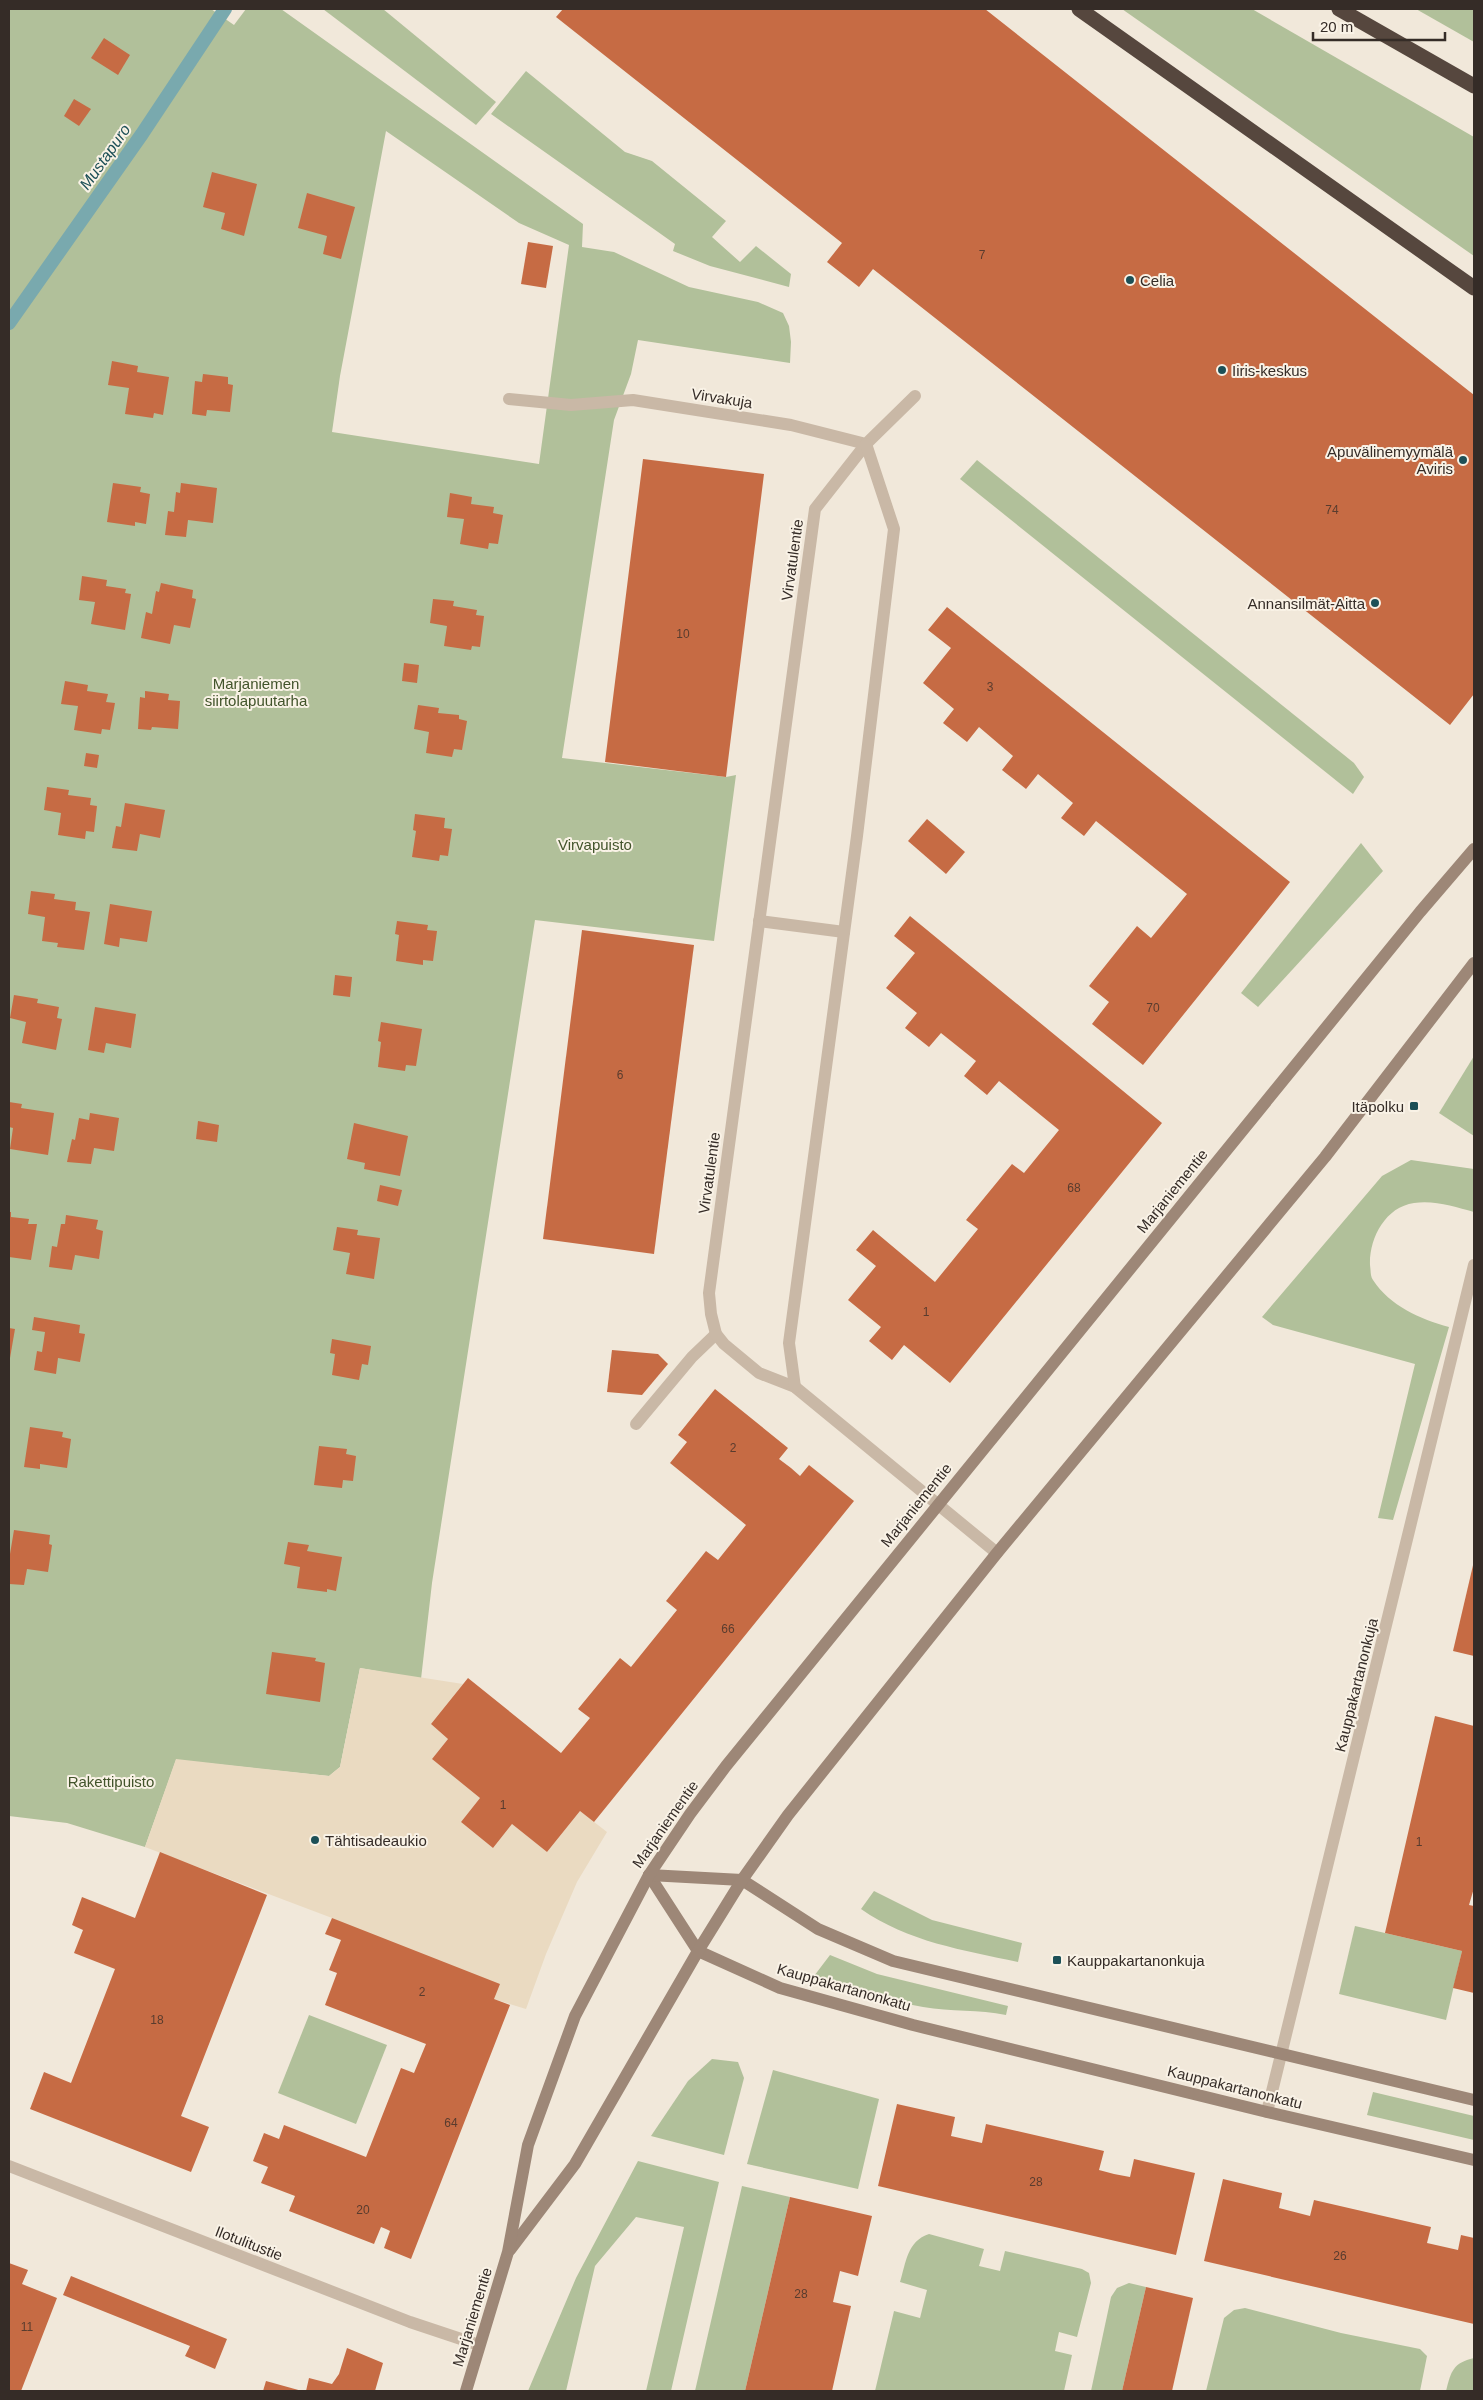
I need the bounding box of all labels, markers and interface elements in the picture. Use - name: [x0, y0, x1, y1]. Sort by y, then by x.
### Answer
- scale bar: [1313, 10, 1446, 42]
- text: 20 m: [1320, 18, 1353, 35]
- water label: Mustapuro: [76, 121, 134, 193]
- house number: 7: [979, 248, 986, 262]
- place label: Celia: [1140, 272, 1175, 289]
- marker: Celia: [1124, 274, 1136, 286]
- place label: Iiris-keskus: [1232, 362, 1307, 379]
- marker: Iiris-keskus: [1216, 364, 1228, 376]
- street label: Virvakuja: [690, 385, 754, 411]
- place label: Apuvälinemyymälä Aviris: [1327, 443, 1454, 477]
- marker: Apuvälinemyymälä Aviris: [1457, 454, 1469, 466]
- house number: 74: [1325, 503, 1339, 517]
- street label: Virvatulentie: [778, 518, 806, 602]
- place label: Annansilmät-Aitta: [1247, 595, 1366, 612]
- marker: Annansilmät-Aitta: [1369, 597, 1381, 609]
- house number: 10: [676, 627, 690, 641]
- park label: Marjaniemen siirtolapuutarha: [205, 675, 308, 709]
- house number: 3: [987, 680, 994, 694]
- park label: Virvapuisto: [558, 836, 632, 853]
- house number: 70: [1146, 1001, 1160, 1015]
- house number: 6: [617, 1068, 624, 1082]
- place label: Itäpolku: [1351, 1098, 1404, 1115]
- marker: Itäpolku: [1408, 1100, 1420, 1112]
- street label: Virvatulentie: [695, 1131, 723, 1215]
- street label: Marjaniementie: [1133, 1146, 1211, 1236]
- house number: 68: [1067, 1181, 1081, 1195]
- house number: 1: [923, 1305, 930, 1319]
- house number: 2: [730, 1441, 737, 1455]
- street label: Marjaniementie: [877, 1460, 955, 1550]
- street label: Kauppakartanonkuja: [1331, 1616, 1381, 1754]
- house number: 66: [721, 1622, 735, 1636]
- park label: Rakettipuisto: [68, 1773, 154, 1790]
- street label: Marjaniementie: [629, 1777, 701, 1871]
- house number: 1: [500, 1798, 507, 1812]
- place label: Tähtisadeaukio: [325, 1832, 427, 1849]
- marker: Tähtisadeaukio: [309, 1834, 321, 1846]
- house number: 1: [1416, 1835, 1423, 1849]
- place label: Kauppakartanonkuja: [1067, 1952, 1205, 1969]
- marker: Kauppakartanonkuja: [1051, 1954, 1063, 1966]
- street label: Kauppakartanonkatu: [775, 1960, 913, 2014]
- house number: 2: [419, 1985, 426, 1999]
- house number: 18: [150, 2013, 164, 2027]
- street label: Kauppakartanonkatu: [1166, 2062, 1304, 2112]
- house number: 64: [444, 2116, 458, 2130]
- house number: 28: [1029, 2175, 1043, 2189]
- house number: 20: [356, 2203, 370, 2217]
- street label: Ilotulitustie: [213, 2222, 285, 2264]
- house number: 26: [1333, 2249, 1347, 2263]
- street label: Marjaniementie: [449, 2265, 495, 2369]
- house number: 28: [794, 2287, 808, 2301]
- house number: 11: [21, 2320, 34, 2334]

